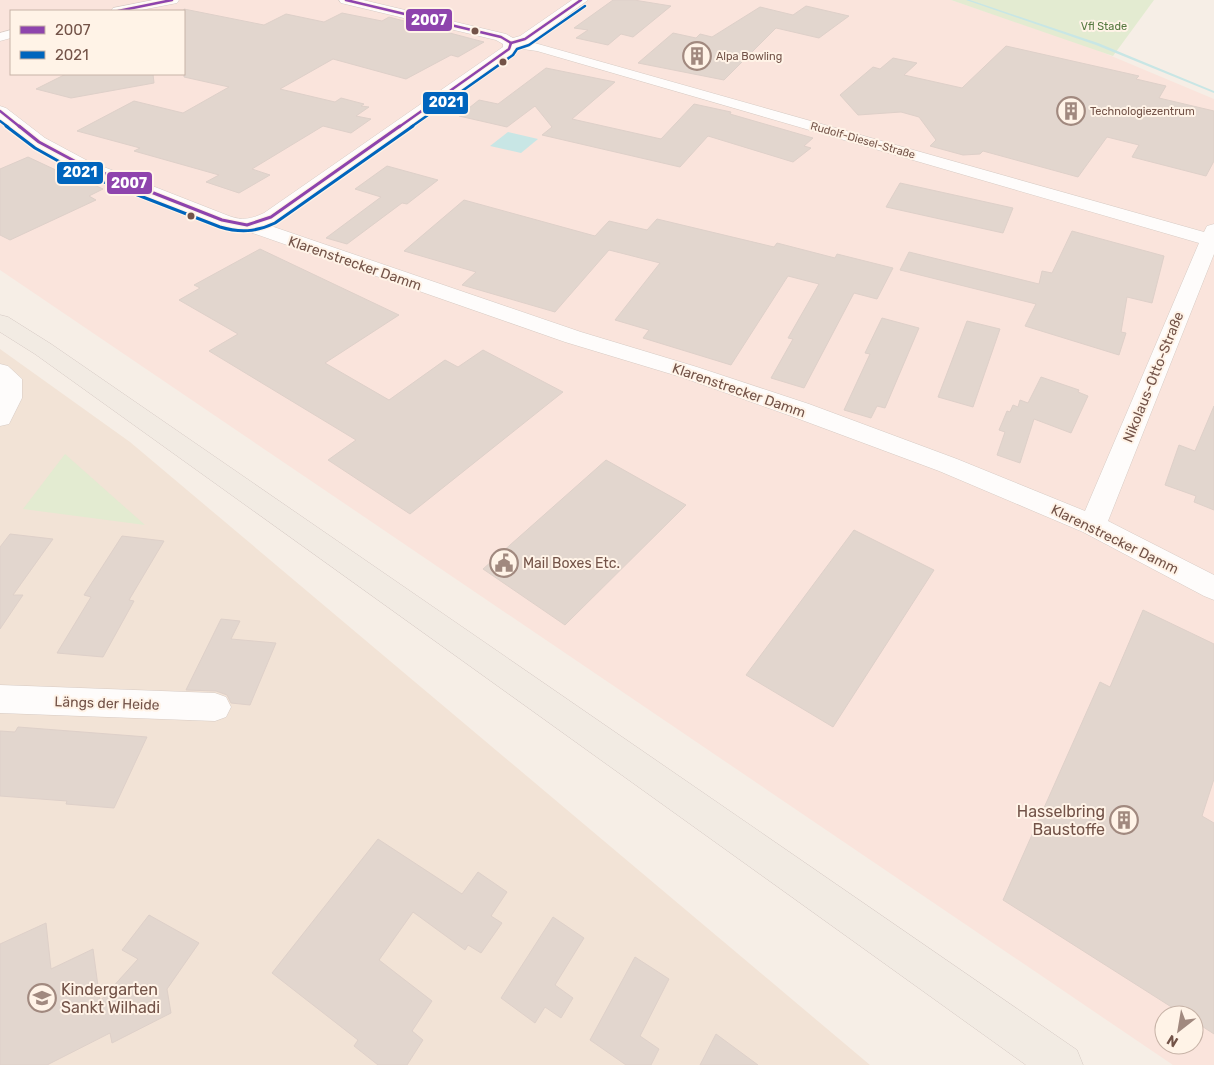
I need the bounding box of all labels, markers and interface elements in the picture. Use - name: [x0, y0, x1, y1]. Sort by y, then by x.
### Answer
- line badge: 2007: [405, 8, 453, 32]
- legend: [10, 10, 185, 75]
- text: 2007: [411, 12, 447, 29]
- park label: Vfl Stade: [1081, 20, 1127, 33]
- text: 2007: [55, 21, 91, 39]
- unlabelled marker: [470, 26, 480, 36]
- building icon: Alpa Bowling: [682, 41, 712, 71]
- text: 2021: [55, 46, 89, 64]
- place label: Alpa Bowling: [716, 50, 782, 63]
- unlabelled marker: [498, 57, 508, 67]
- line badge: 2021: [422, 91, 469, 115]
- text: 2021: [429, 94, 463, 111]
- building icon: Technologiezentrum: [1056, 96, 1086, 126]
- place label: Technologiezentrum: [1090, 105, 1195, 118]
- street label: Rudolf-Diesel-Straße: [809, 119, 917, 162]
- line badge: 2021: [56, 161, 104, 185]
- text: 2021: [63, 164, 97, 181]
- line badge: 2007: [106, 171, 153, 195]
- text: 2007: [111, 175, 147, 192]
- unlabelled marker: [186, 211, 196, 221]
- street label: Klarenstrecker Damm: [286, 233, 424, 294]
- street label: Nikolaus-Otto-Straße: [1119, 309, 1188, 445]
- street label: Klarenstrecker Damm: [670, 360, 808, 421]
- street label: Klarenstrecker Damm: [1048, 501, 1181, 578]
- public building icon: Mail Boxes Etc.: [489, 548, 519, 578]
- place label: Mail Boxes Etc.: [523, 555, 620, 572]
- street label: Längs der Heide: [54, 693, 160, 714]
- place label: Hasselbring Baustoffe: [1017, 802, 1105, 839]
- building icon: Hasselbring Baustoffe: [1109, 805, 1139, 835]
- place label: Kindergarten Sankt Wilhadi: [61, 980, 160, 1017]
- school or university icon: Kindergarten Sankt Wilhadi: [27, 983, 57, 1013]
- north arrow: [1154, 1005, 1204, 1055]
- text: N: [1164, 1031, 1181, 1051]

